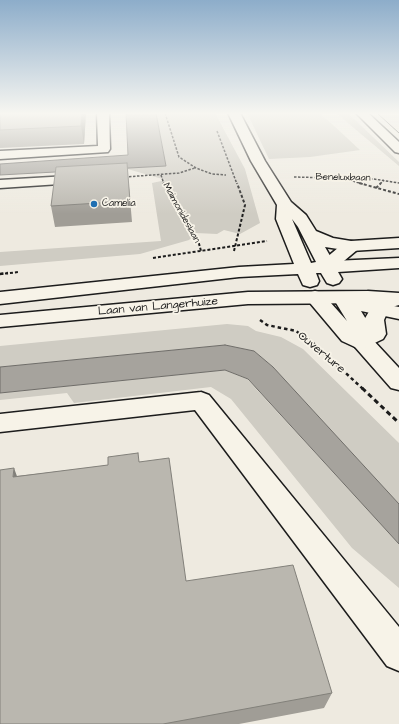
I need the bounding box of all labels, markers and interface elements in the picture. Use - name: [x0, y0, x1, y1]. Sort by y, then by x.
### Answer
- street label: Beneluxbaan: [315, 172, 371, 184]
- street label: Maimonideslaan: [159, 181, 203, 245]
- place label: Camelia: [102, 198, 136, 210]
- marker: Camelia: [89, 199, 99, 209]
- street label: Laan van Langerhuize: [97, 295, 219, 319]
- street label: Ouverture: [294, 329, 348, 377]

